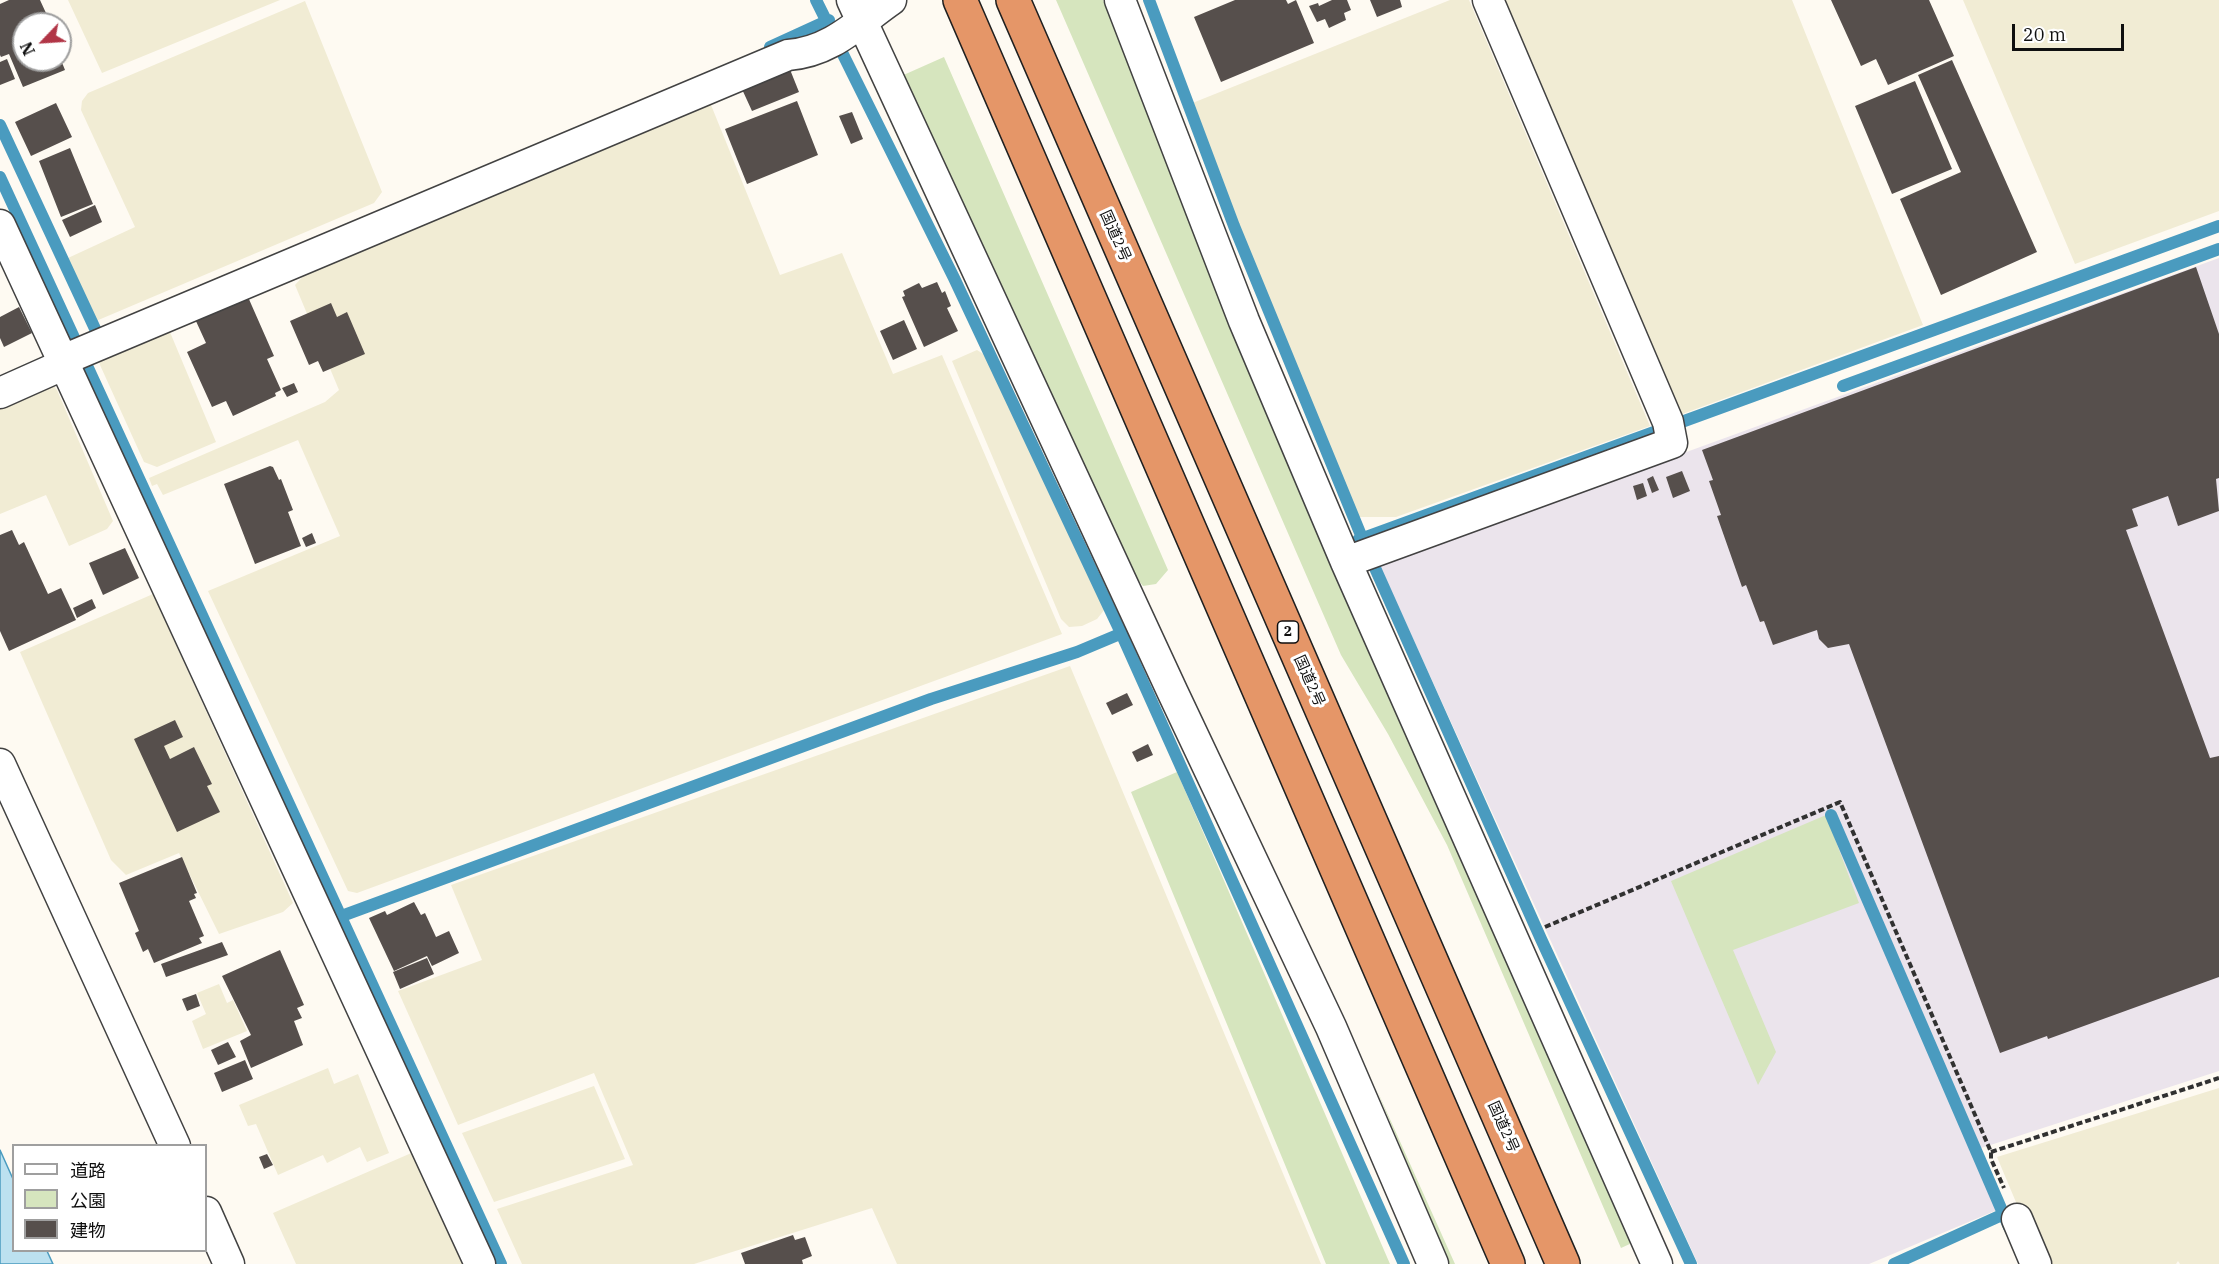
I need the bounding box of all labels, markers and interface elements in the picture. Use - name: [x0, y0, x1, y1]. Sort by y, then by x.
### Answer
- north arrow: [12, 12, 72, 72]
- scale bar: [2015, 12, 2128, 50]
- text: 20 m: [2023, 23, 2066, 46]
- text: N: [16, 39, 39, 59]
- street label: 国道2号: [1096, 208, 1134, 264]
- road number: 2: [1278, 621, 1298, 643]
- street label: 国道2号: [1290, 653, 1328, 709]
- street label: 国道2号: [1484, 1099, 1522, 1155]
- legend: [12, 1144, 207, 1252]
- text: 道路: [70, 1159, 106, 1182]
- text: 公園: [70, 1189, 106, 1212]
- text: 建物: [70, 1219, 106, 1242]

